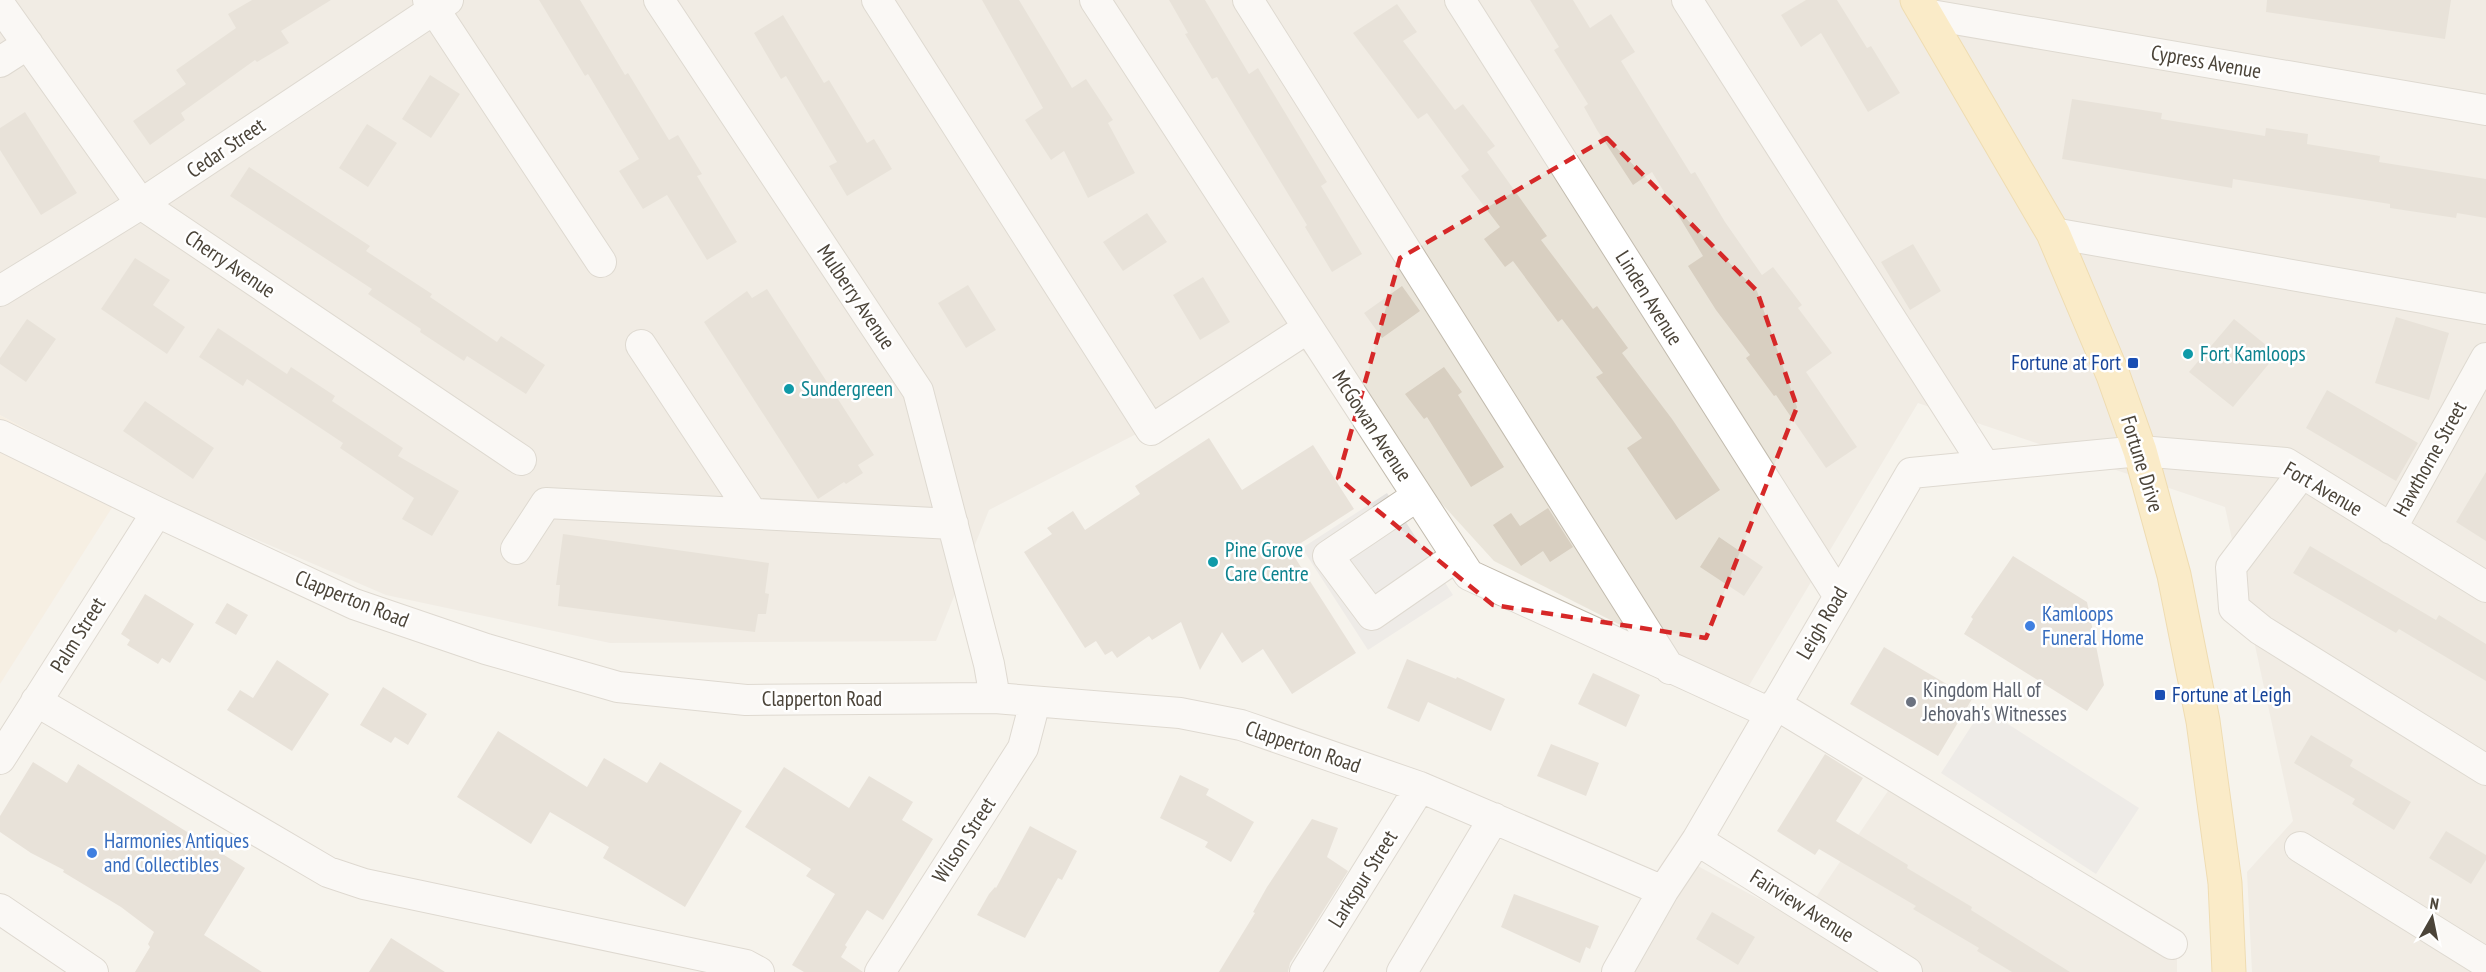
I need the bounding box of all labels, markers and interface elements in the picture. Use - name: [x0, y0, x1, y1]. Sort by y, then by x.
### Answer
- street label: Cypress Avenue: [2149, 39, 2263, 84]
- street label: Cedar Street: [181, 111, 270, 184]
- street label: Cherry Avenue: [180, 224, 281, 304]
- street label: Mulberry Avenue: [811, 239, 901, 354]
- street label: Linden Avenue: [1610, 245, 1689, 350]
- place label: Fort Kamloops: [2200, 340, 2305, 367]
- marker: Fort Kamloops: [2181, 347, 2195, 361]
- place label: Fortune at Fort: [2011, 349, 2121, 376]
- marker: Fortune at Fort: [2126, 356, 2140, 370]
- street label: McGowan Avenue: [1326, 365, 1418, 486]
- place label: Sundergreen: [801, 375, 893, 402]
- marker: Sundergreen: [782, 382, 796, 396]
- street label: Hawthorne Street: [2387, 396, 2472, 521]
- street label: Fortune Drive: [2115, 412, 2170, 515]
- street label: Fort Avenue: [2279, 455, 2368, 522]
- place label: Pine Grove Care Centre: [1225, 536, 1309, 587]
- marker: Pine Grove Care Centre: [1206, 555, 1220, 569]
- street label: Clapperton Road: [291, 563, 413, 634]
- street label: Leigh Road: [1790, 582, 1853, 664]
- street label: Palm Street: [44, 592, 111, 677]
- place label: Kamloops Funeral Home: [2042, 600, 2144, 651]
- marker: Kamloops Funeral Home: [2023, 619, 2037, 633]
- place label: Kingdom Hall of Jehovah's Witnesses: [1922, 676, 2067, 727]
- place label: Fortune at Leigh: [2172, 681, 2291, 708]
- street label: Clapperton Road: [762, 685, 882, 712]
- marker: Fortune at Leigh: [2153, 688, 2167, 702]
- marker: Kingdom Hall of Jehovah's Witnesses: [1904, 695, 1918, 709]
- street label: Clapperton Road: [1242, 714, 1364, 779]
- street label: Wilson Street: [926, 792, 1001, 888]
- street label: Larkspur Street: [1322, 825, 1403, 932]
- place label: Harmonies Antiques and Collectibles: [104, 827, 249, 878]
- marker: Harmonies Antiques and Collectibles: [85, 846, 99, 860]
- street label: Fairview Avenue: [1745, 863, 1859, 948]
- north arrow: [2402, 888, 2462, 948]
- text: N: [2429, 893, 2440, 914]

